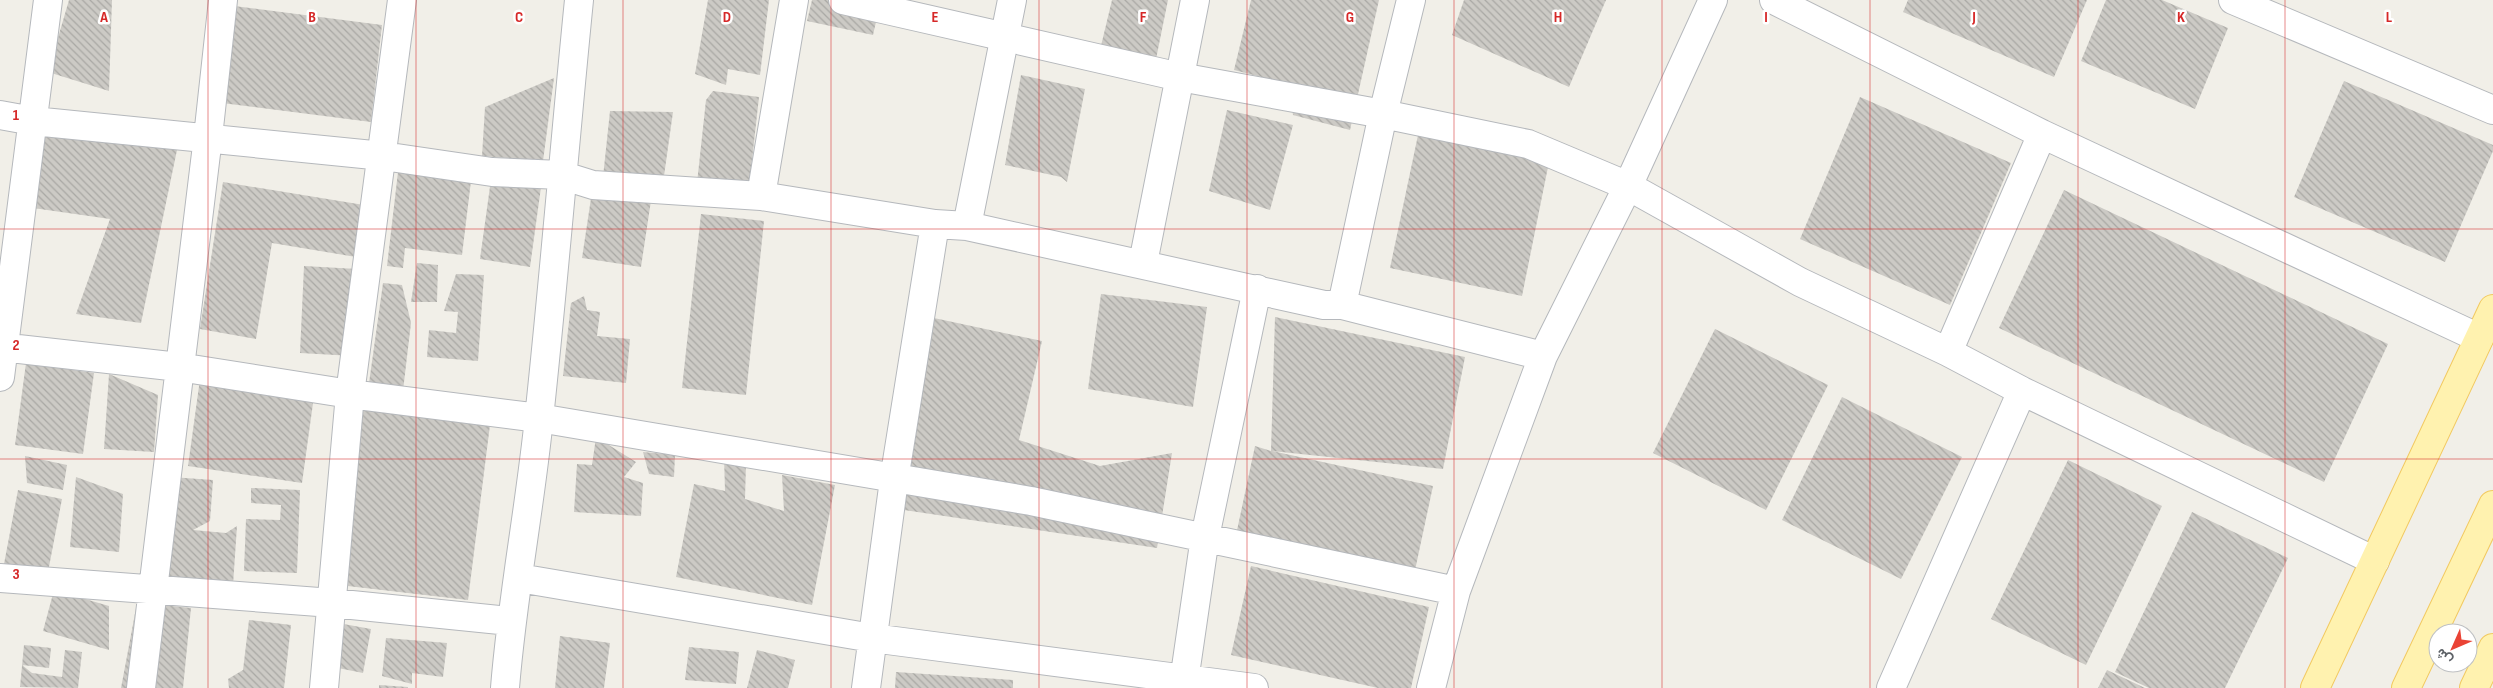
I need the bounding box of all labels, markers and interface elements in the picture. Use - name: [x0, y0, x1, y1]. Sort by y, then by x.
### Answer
- text: A: [99, 8, 108, 27]
- text: B: [308, 8, 316, 27]
- text: C: [515, 8, 523, 27]
- text: D: [723, 8, 731, 27]
- text: E: [932, 8, 939, 27]
- text: F: [1140, 8, 1147, 27]
- text: G: [1346, 8, 1354, 27]
- text: H: [1554, 8, 1562, 27]
- text: I: [1764, 8, 1768, 27]
- text: J: [1971, 8, 1976, 27]
- text: K: [2177, 8, 2185, 27]
- text: L: [2386, 8, 2393, 27]
- text: 1: [13, 106, 20, 125]
- text: 2: [12, 336, 20, 355]
- text: 3: [12, 565, 20, 584]
- north arrow: [2428, 623, 2478, 673]
- text: ش: [2432, 645, 2456, 669]

